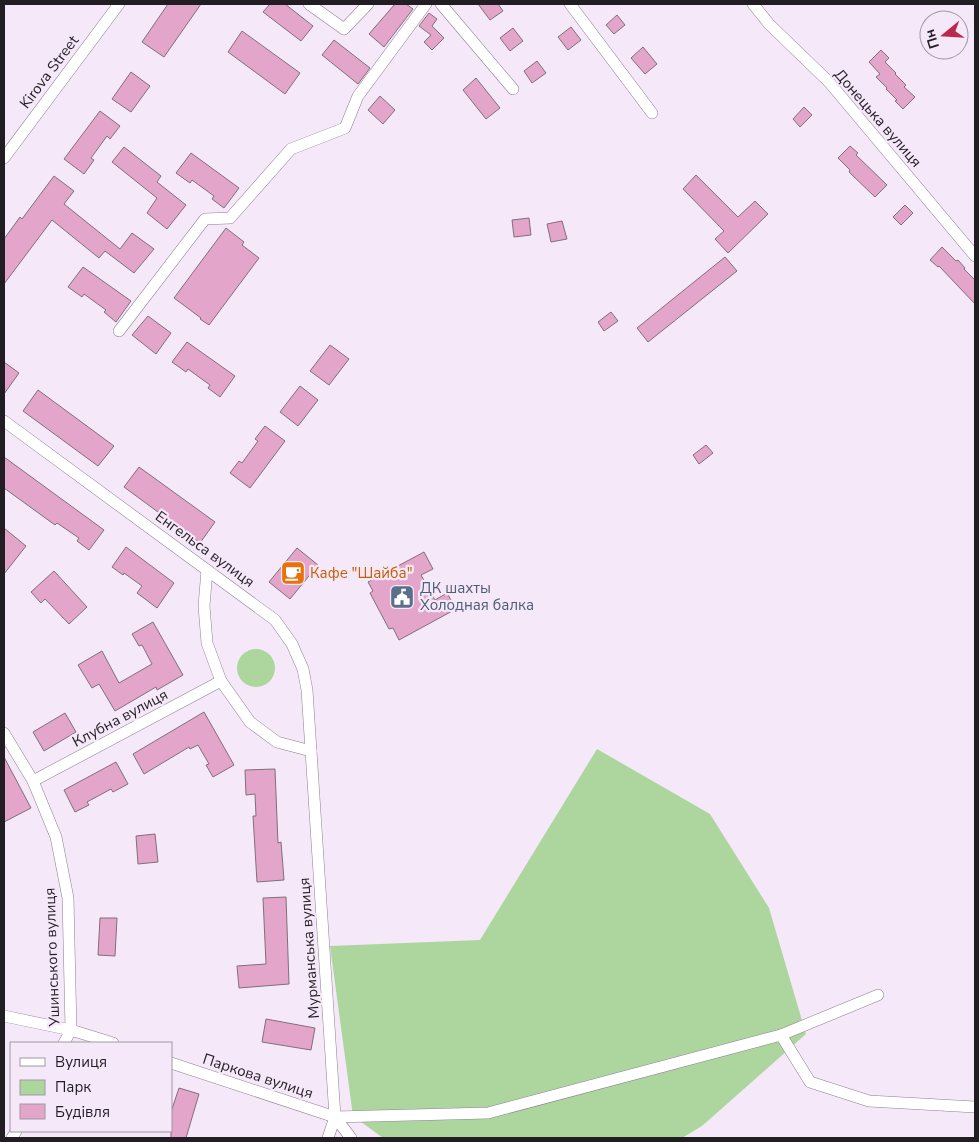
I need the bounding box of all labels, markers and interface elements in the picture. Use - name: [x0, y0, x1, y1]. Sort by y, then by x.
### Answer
- north arrow: [919, 10, 969, 60]
- text: Пн: [920, 27, 944, 51]
- street label: Kirova Street: [15, 31, 84, 113]
- street label: Донецька вулиця: [830, 65, 926, 171]
- street label: Енгельса вулиця: [151, 506, 259, 592]
- cafe icon: Кафе "Шайба": [280, 560, 306, 586]
- place label: Кафе "Шайба": [310, 563, 413, 583]
- place label: ДК шахты Холодная балка: [420, 578, 534, 615]
- public building icon: ДК шахты Холодная балка: [389, 584, 415, 610]
- street label: Клубна вулиця: [69, 684, 171, 752]
- street label: Мурманська вулиця: [294, 877, 324, 1019]
- street label: Ушинського вулиця: [40, 887, 64, 1028]
- legend: [10, 1042, 172, 1132]
- street label: Паркова вулиця: [200, 1049, 316, 1103]
- text: Вулиця: [55, 1052, 107, 1072]
- text: Парк: [55, 1077, 91, 1097]
- text: Будівля: [55, 1102, 110, 1122]

